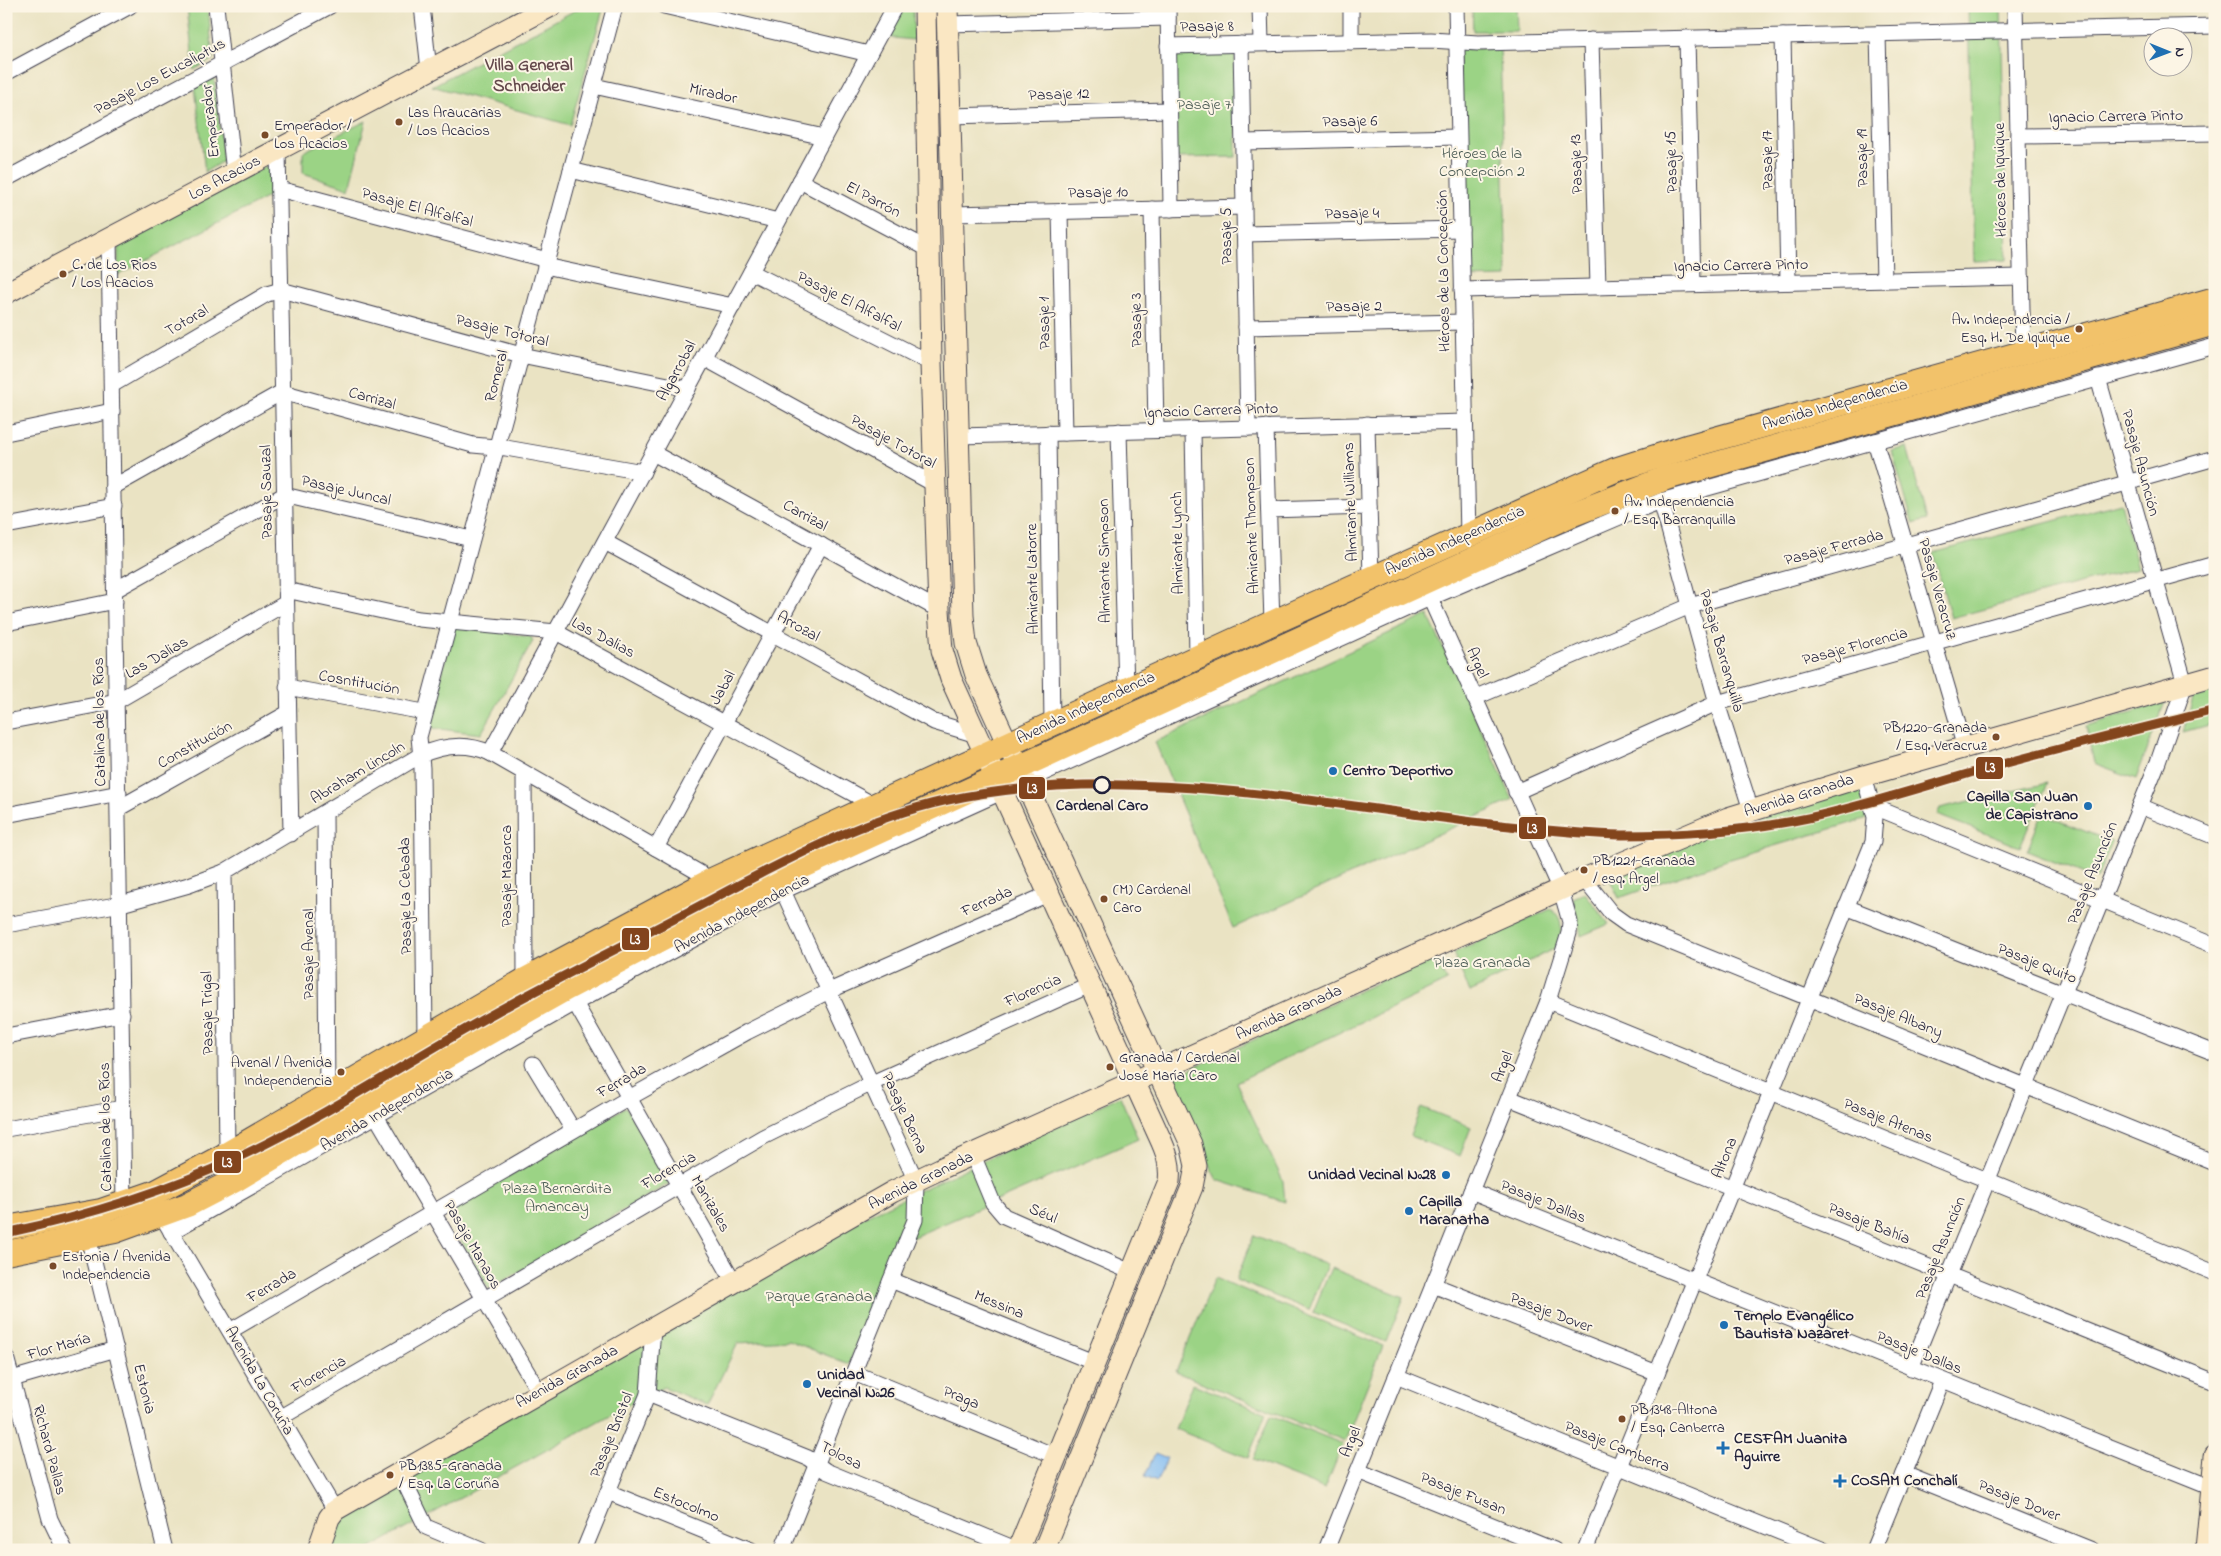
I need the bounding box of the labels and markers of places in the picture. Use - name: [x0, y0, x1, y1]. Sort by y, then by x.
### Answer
- place label: Las Araucarias / Los Acacios: [408, 102, 501, 142]
- place label: Emperador / Los Acacios: [274, 115, 352, 155]
- marker: Las Araucarias / Los Acacios: [394, 117, 404, 127]
- marker: Emperador / Los Acacios: [260, 130, 270, 140]
- place label: C. de Los Rios / Los Acacios: [72, 254, 157, 294]
- marker: C. de Los Rios / Los Acacios: [58, 269, 68, 279]
- place label: Av. Independencia / Esq. H. De Iquique: [1951, 309, 2070, 349]
- marker: Av. Independencia / Esq. H. De Iquique: [2074, 324, 2084, 334]
- place label: Av. Independencia / Esq. Barranquilla: [1624, 491, 1736, 531]
- marker: Av. Independencia / Esq. Barranquilla: [1610, 506, 1620, 516]
- place label: PB1220-Granada / Esq. Veracruz: [1883, 717, 1988, 757]
- marker: PB1220-Granada / Esq. Veracruz: [1991, 732, 2001, 742]
- place label: Centro Deportivo: [1343, 759, 1453, 783]
- marker: Centro Deportivo: [1327, 765, 1339, 777]
- marker: Cardenal Caro: [1093, 776, 1111, 794]
- place label: Capilla San Juan de Capistrano: [1967, 785, 2078, 827]
- place label: Cardenal Caro: [1056, 794, 1148, 818]
- marker: Capilla San Juan de Capistrano: [2082, 800, 2094, 812]
- place label: PB1221-Granada / esq. Argel: [1593, 850, 1695, 891]
- marker: PB1221-Granada / esq. Argel: [1579, 865, 1589, 875]
- place label: (M) Cardenal Caro: [1113, 879, 1191, 919]
- marker: (M) Cardenal Caro: [1099, 894, 1109, 904]
- place label: Granada / Cardenal José María Caro: [1119, 1047, 1239, 1087]
- place label: Avenal / Avenida Independencia: [231, 1052, 332, 1092]
- marker: Granada / Cardenal José María Caro: [1105, 1062, 1115, 1072]
- marker: Avenal / Avenida Independencia: [336, 1067, 346, 1077]
- place label: Unidad Vecinal Nº28: [1308, 1163, 1436, 1187]
- marker: Unidad Vecinal Nº28: [1440, 1169, 1452, 1181]
- place label: Capilla Maranatha: [1419, 1190, 1489, 1232]
- marker: Capilla Maranatha: [1403, 1205, 1415, 1217]
- place label: Estonia / Avenida Independencia: [62, 1246, 171, 1286]
- marker: Estonia / Avenida Independencia: [48, 1261, 58, 1271]
- place label: Templo Evangélico Bautista Nazaret: [1733, 1304, 1854, 1346]
- marker: Templo Evangélico Bautista Nazaret: [1718, 1319, 1730, 1331]
- place label: Unidad Vecinal Nº26: [816, 1363, 896, 1405]
- marker: Unidad Vecinal Nº26: [801, 1378, 813, 1390]
- place label: PB1348-Altona / Esq. Canberra: [1631, 1399, 1725, 1439]
- marker: PB1348-Altona / Esq. Canberra: [1617, 1414, 1627, 1424]
- place label: CESFAM Juanita Aguirre: [1734, 1427, 1847, 1470]
- marker: CESFAM Juanita Aguirre: [1716, 1441, 1730, 1455]
- place label: PB1385-Granada / Esq. La Coruña: [399, 1455, 502, 1495]
- place label: COSAM Conchalí: [1851, 1469, 1958, 1493]
- marker: PB1385-Granada / Esq. La Coruña: [385, 1470, 395, 1480]
- marker: COSAM Conchalí: [1833, 1474, 1847, 1488]

